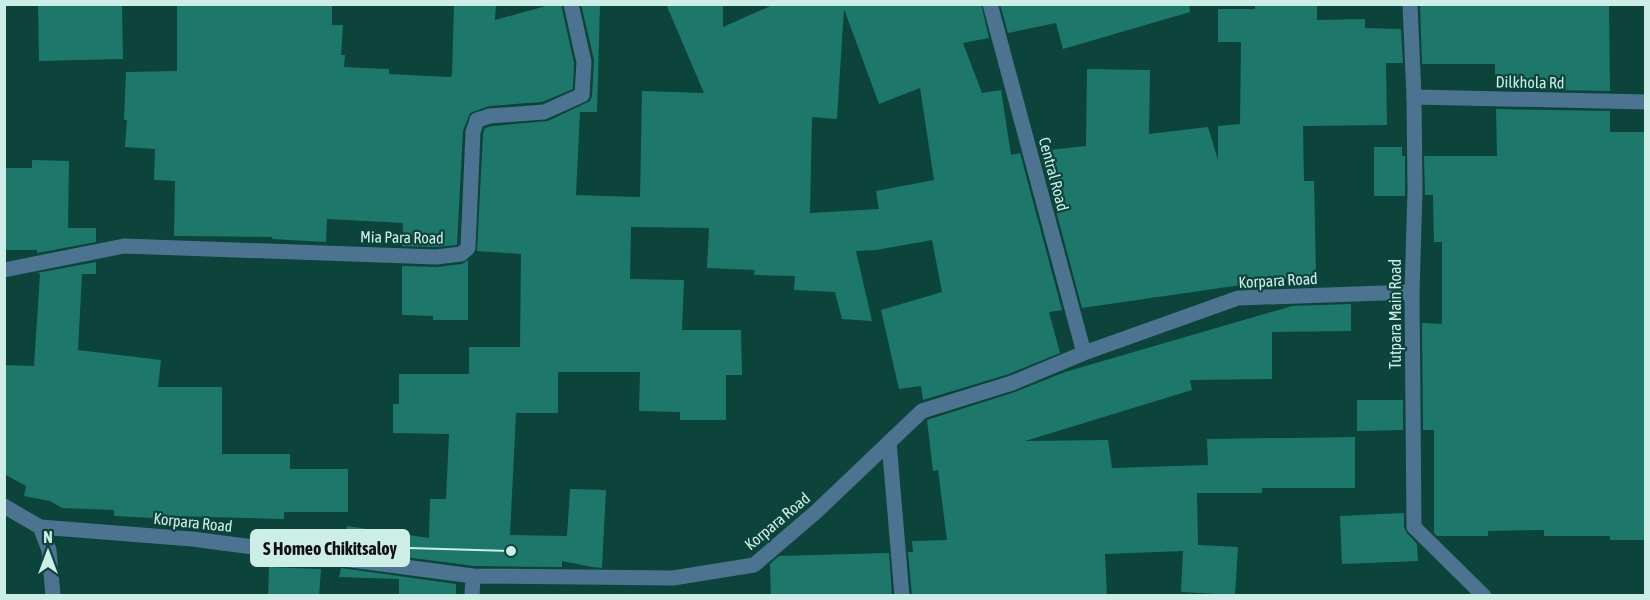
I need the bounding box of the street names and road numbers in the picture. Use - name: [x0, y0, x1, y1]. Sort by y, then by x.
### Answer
- street label: Dilkhola Rd: [1496, 72, 1564, 92]
- street label: Central Road: [1036, 135, 1072, 213]
- street label: Mia Para Road: [360, 227, 444, 247]
- street label: Tutpara Main Road: [1386, 259, 1405, 369]
- street label: Korpara Road: [1238, 269, 1318, 292]
- street label: Korpara Road: [741, 489, 814, 554]
- street label: Korpara Road: [152, 509, 233, 536]

